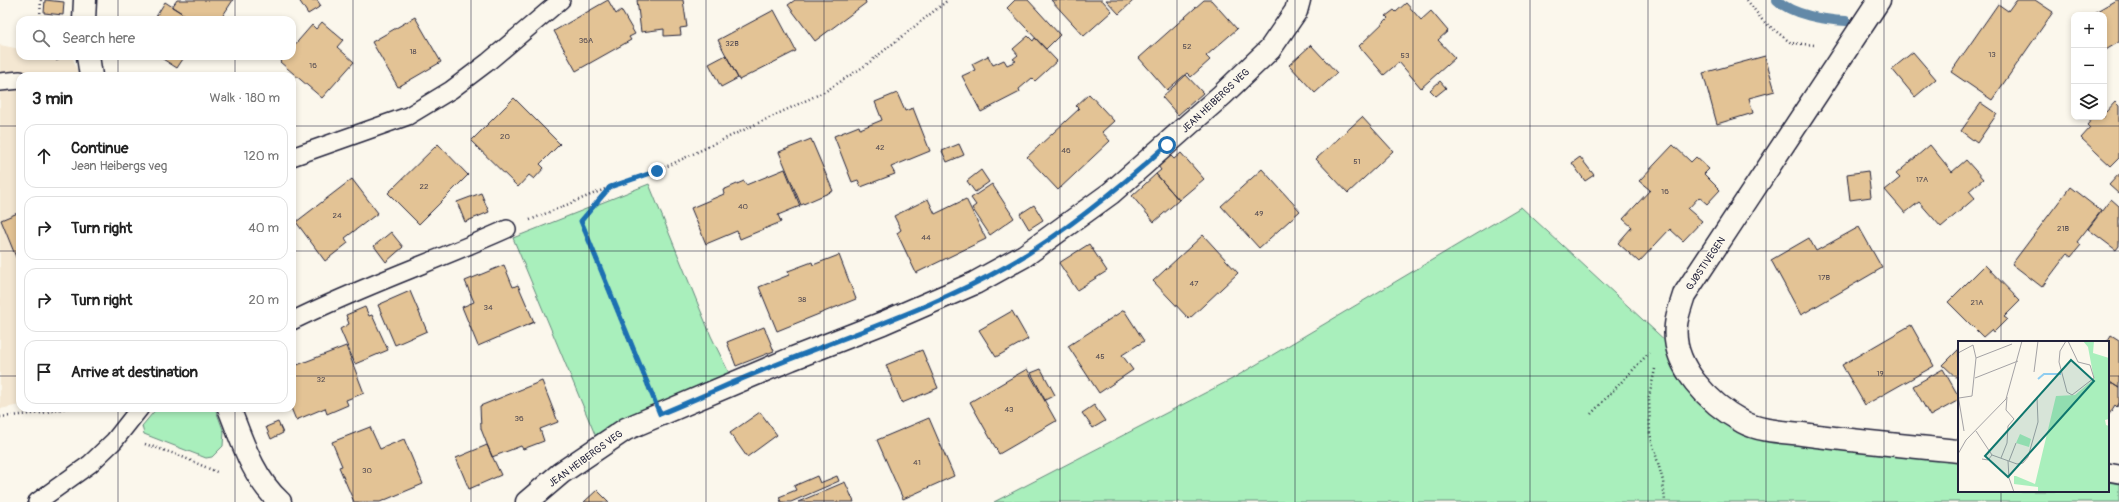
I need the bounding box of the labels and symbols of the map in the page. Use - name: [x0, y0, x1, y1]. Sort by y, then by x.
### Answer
- house number: 36A: [579, 36, 593, 45]
- house number: 32B: [725, 39, 739, 48]
- house number: 52: [1183, 42, 1192, 51]
- house number: 18: [409, 47, 417, 56]
- house number: 13: [1988, 50, 1996, 59]
- house number: 53: [1401, 51, 1410, 60]
- house number: 16: [309, 61, 317, 70]
- street label: JEAN HEIBERGS VEG: [1179, 66, 1253, 135]
- house number: 20: [500, 132, 511, 141]
- route start: [1158, 136, 1176, 154]
- house number: 42: [875, 143, 885, 152]
- house number: 46: [1061, 146, 1071, 155]
- house number: 51: [1353, 157, 1361, 166]
- route end: [648, 162, 666, 180]
- house number: 17A: [1916, 175, 1928, 184]
- house number: 22: [420, 182, 429, 191]
- house number: 16: [1661, 187, 1669, 196]
- house number: 40: [738, 202, 749, 211]
- house number: 49: [1255, 209, 1263, 218]
- house number: 24: [332, 211, 342, 220]
- house number: 21B: [2057, 224, 2070, 233]
- house number: 44: [921, 233, 931, 242]
- street label: GJØSTIVEGEN: [1684, 234, 1728, 293]
- house number: 17B: [1818, 273, 1830, 282]
- house number: 47: [1190, 279, 1199, 288]
- house number: 38: [798, 295, 806, 304]
- house number: 21A: [1971, 298, 1983, 307]
- house number: 34: [483, 303, 493, 312]
- inset map: [1958, 341, 2109, 492]
- house number: 45: [1096, 352, 1104, 361]
- house number: 19: [1876, 369, 1884, 378]
- house number: 32: [317, 375, 326, 384]
- house number: 43: [1004, 405, 1014, 414]
- house number: 36: [514, 414, 524, 423]
- street label: JEAN HEIBERGS VEG: [546, 428, 625, 490]
- house number: 41: [913, 458, 921, 467]
- house number: 30: [362, 466, 372, 475]

